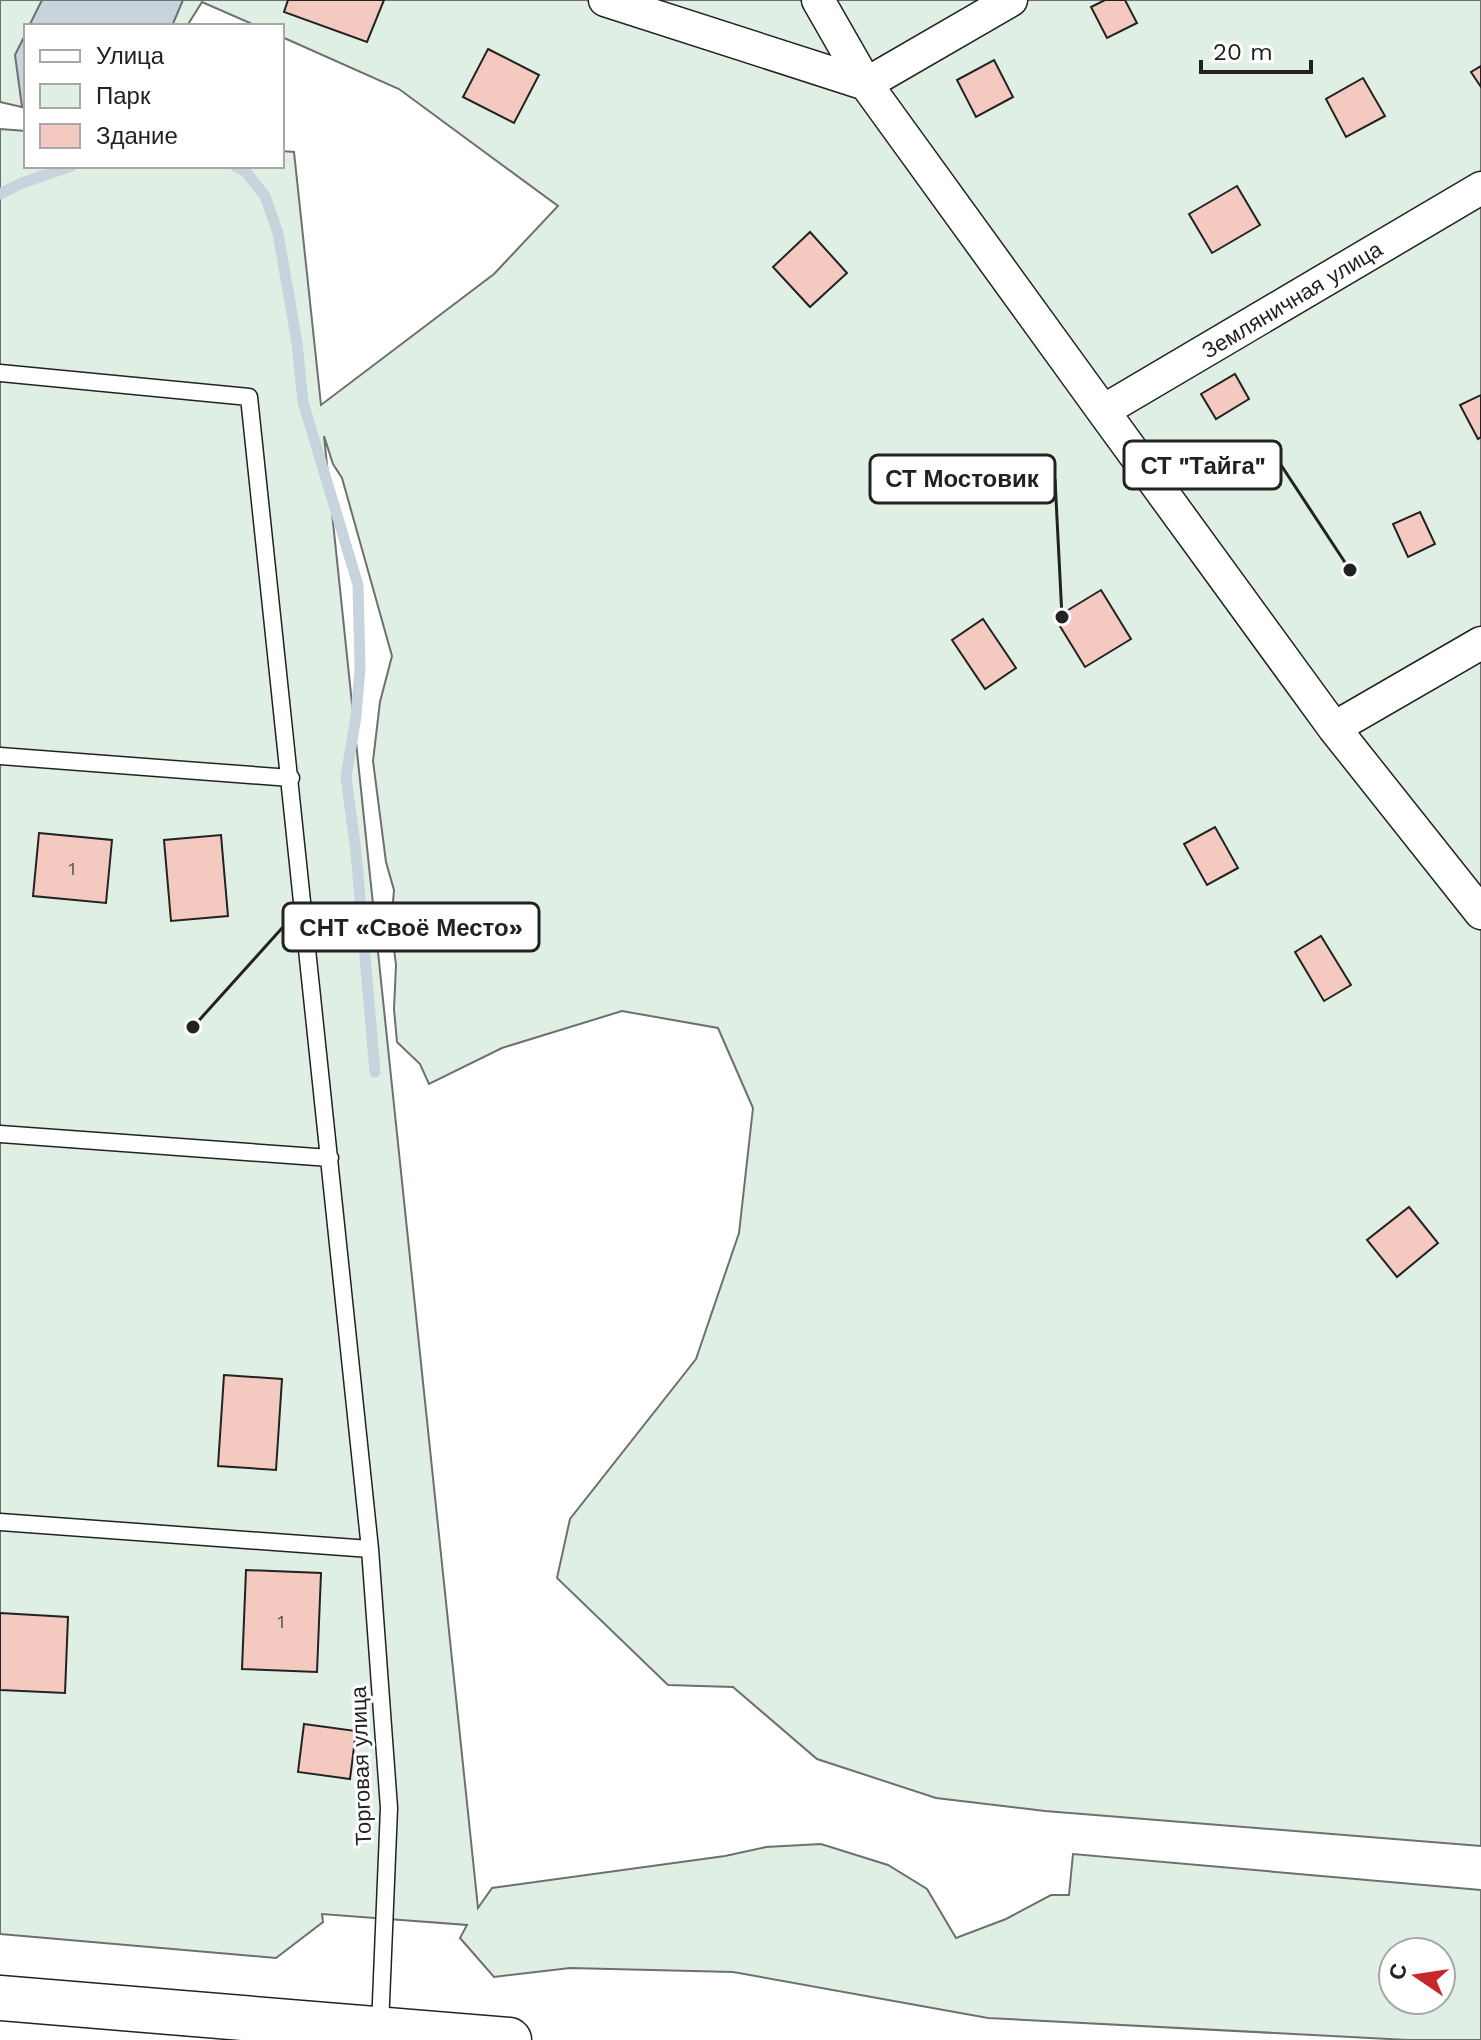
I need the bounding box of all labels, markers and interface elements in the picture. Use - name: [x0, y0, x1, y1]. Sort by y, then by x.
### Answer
- legend: [24, 24, 284, 168]
- scale bar: [1201, 24, 1311, 74]
- text: 20 m: [1213, 38, 1273, 66]
- text: Улица: [96, 42, 165, 70]
- text: Парк: [96, 82, 151, 110]
- text: Здание: [96, 122, 178, 150]
- street label: Земляничная улица: [1197, 236, 1387, 364]
- callout: СТ "Тайга": [1124, 441, 1281, 489]
- text: СТ "Тайга": [1140, 452, 1266, 480]
- callout: СТ Мостовик: [870, 455, 1055, 503]
- text: СТ Мостовик: [885, 465, 1040, 493]
- house number: 1: [68, 858, 76, 879]
- callout: СНТ «Своё Место»: [283, 903, 539, 951]
- text: СНТ «Своё Место»: [299, 914, 523, 942]
- house number: 1: [277, 1611, 285, 1632]
- street label: Торговая улица: [346, 1685, 376, 1846]
- north arrow: [1377, 1936, 1457, 2016]
- text: С: [1384, 1961, 1412, 1982]

